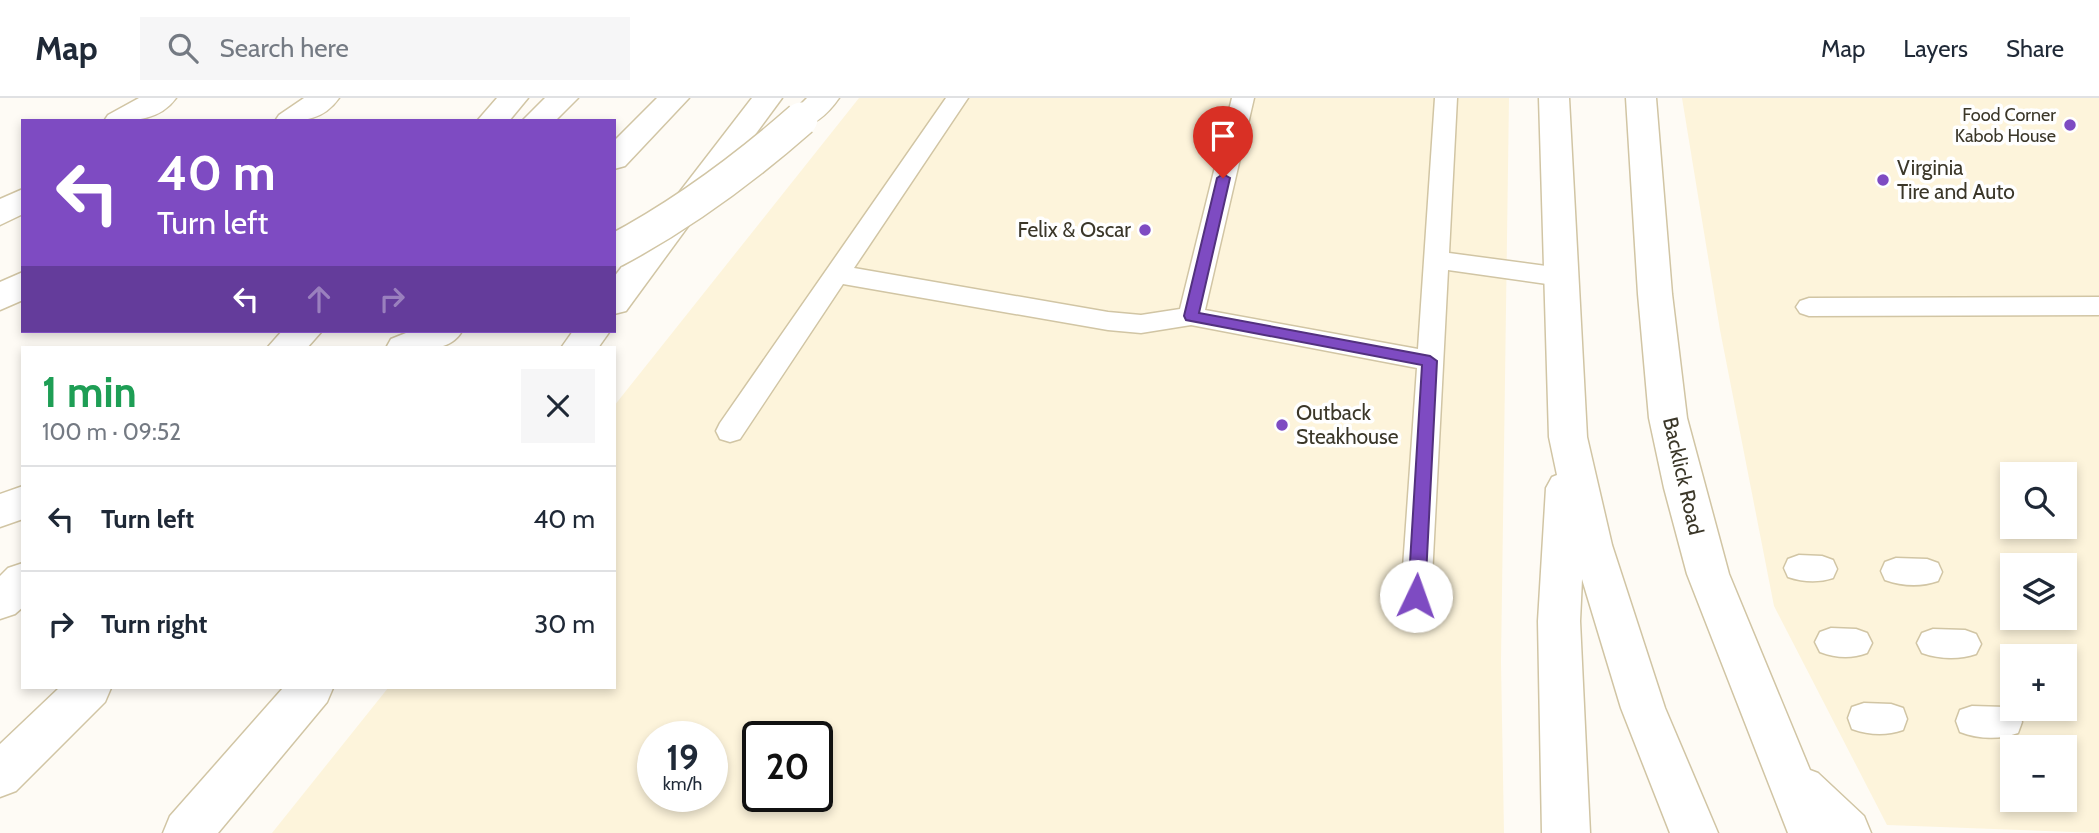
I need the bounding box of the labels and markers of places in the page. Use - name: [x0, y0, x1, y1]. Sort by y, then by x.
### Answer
- place label: Food Corner Kabob House: [1955, 104, 2056, 147]
- pin: [1193, 106, 1253, 178]
- marker: Food Corner Kabob House: [2062, 117, 2078, 133]
- place label: Virginia Tire and Auto: [1897, 155, 2015, 204]
- marker: Virginia Tire and Auto: [1875, 172, 1891, 188]
- place label: Felix & Oscar: [1018, 217, 1131, 242]
- marker: Felix & Oscar: [1137, 222, 1153, 238]
- place label: Outback Steakhouse: [1296, 400, 1399, 449]
- marker: Outback Steakhouse: [1274, 417, 1290, 433]

